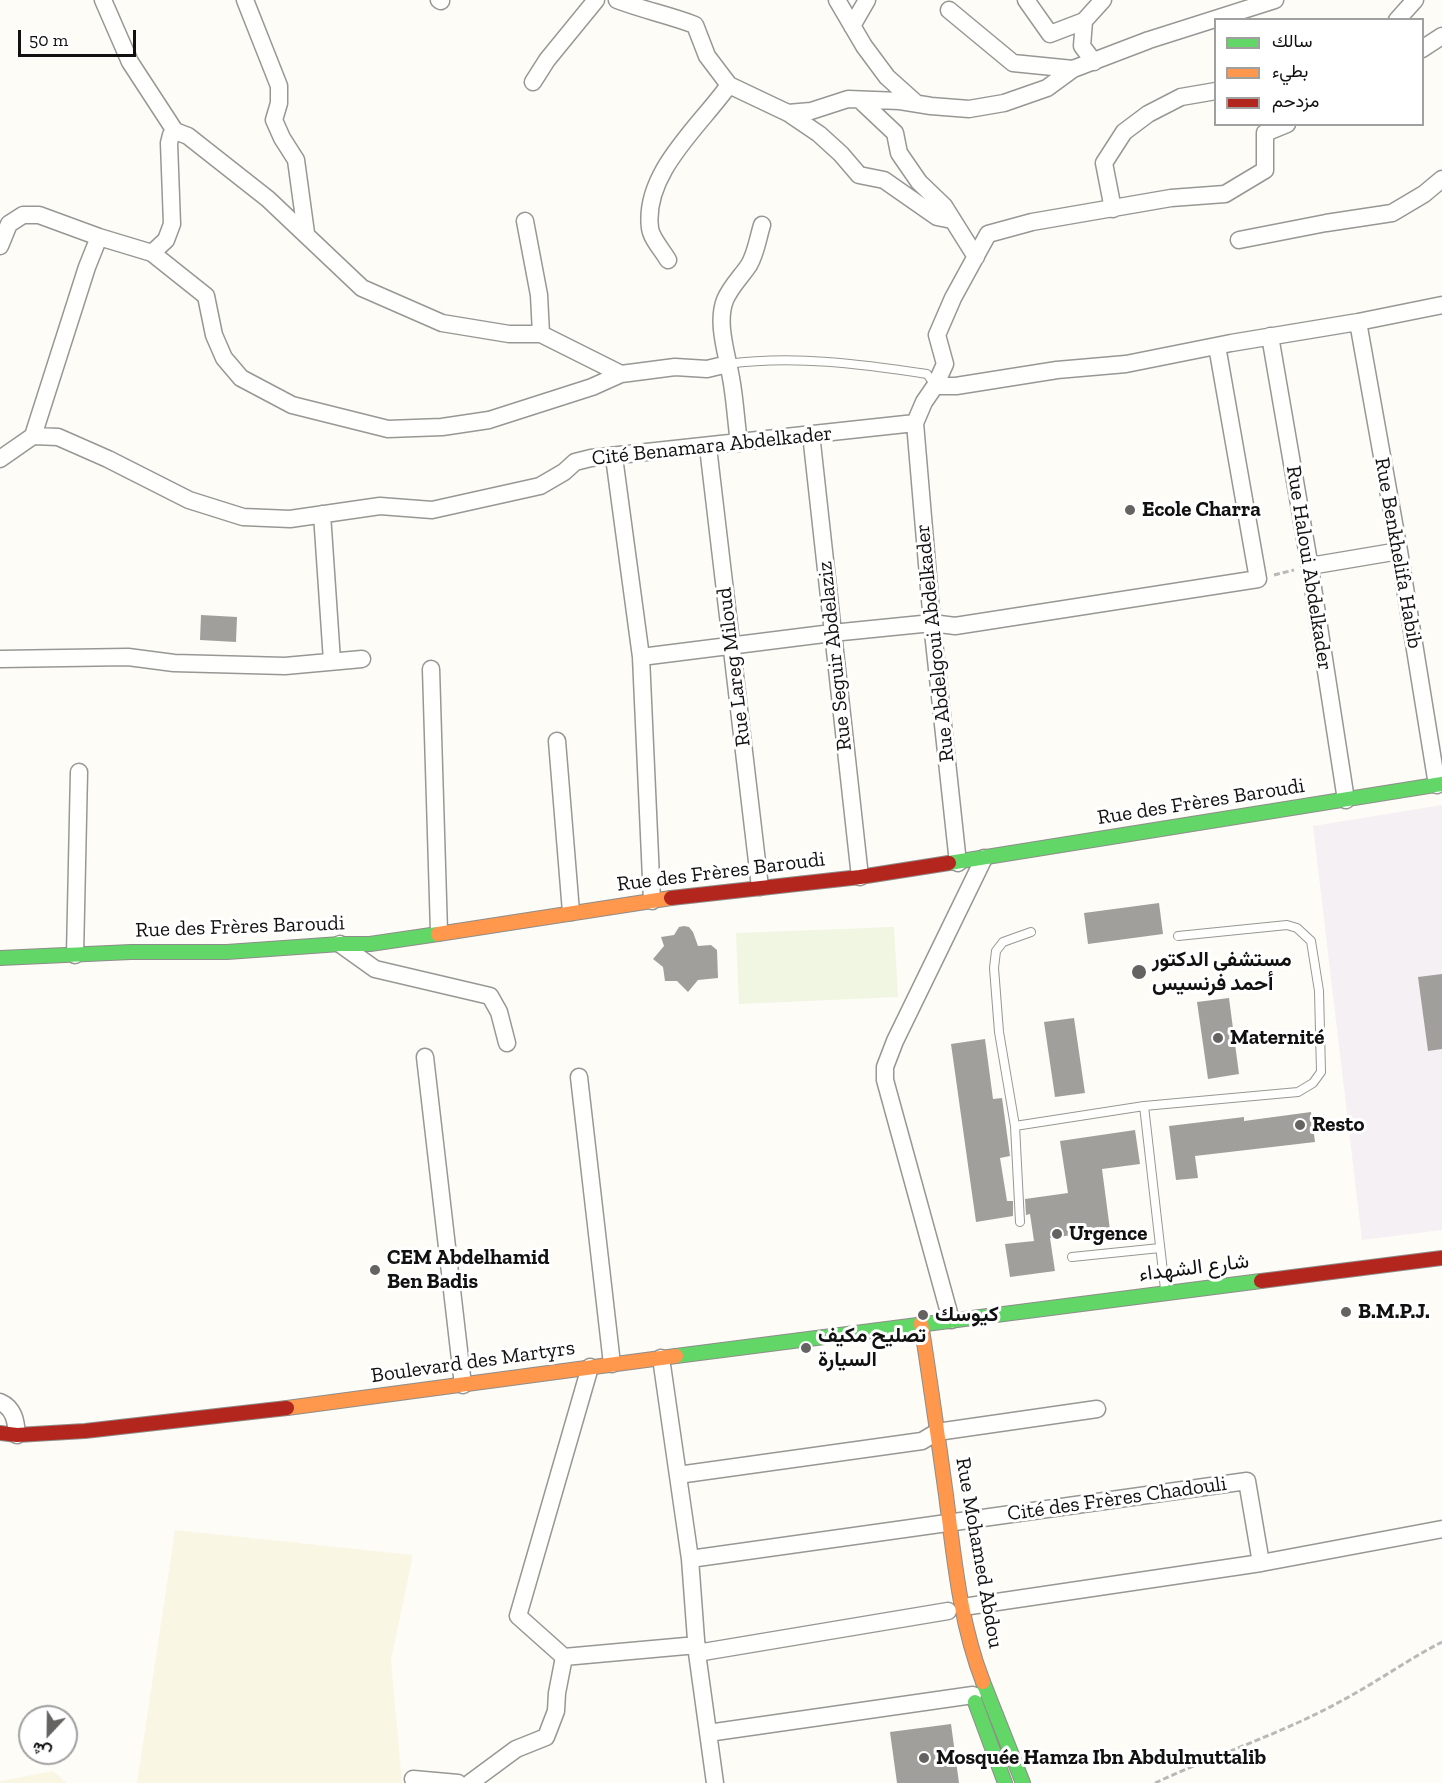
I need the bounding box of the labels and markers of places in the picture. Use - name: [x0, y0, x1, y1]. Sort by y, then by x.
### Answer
- place label: Ecole Charra: [1142, 497, 1261, 523]
- marker: Ecole Charra: [1123, 503, 1137, 517]
- place label: مستشفى الدكتور أحمد فرنسيس: [1152, 947, 1292, 997]
- marker: مستشفى الدكتور أحمد فرنسيس: [1130, 963, 1148, 981]
- place label: Maternité: [1230, 1025, 1324, 1051]
- marker: Maternité: [1211, 1031, 1225, 1045]
- place label: Resto: [1312, 1112, 1364, 1138]
- marker: Resto: [1293, 1118, 1307, 1132]
- place label: Urgence: [1069, 1221, 1147, 1247]
- marker: Urgence: [1050, 1227, 1064, 1241]
- place label: CEM Abdelhamid Ben Badis: [387, 1245, 549, 1295]
- marker: CEM Abdelhamid Ben Badis: [368, 1263, 382, 1277]
- place label: B.M.P.J.: [1358, 1299, 1430, 1325]
- place label: كيوسك: [935, 1302, 999, 1328]
- marker: B.M.P.J.: [1339, 1305, 1353, 1319]
- marker: كيوسك: [916, 1308, 930, 1322]
- place label: تصليح مكيف السيارة: [818, 1323, 926, 1373]
- marker: تصليح مكيف السيارة: [799, 1341, 813, 1355]
- place label: Mosquée Hamza Ibn Abdulmuttalib: [936, 1745, 1266, 1771]
- marker: Mosquée Hamza Ibn Abdulmuttalib: [917, 1751, 931, 1765]

